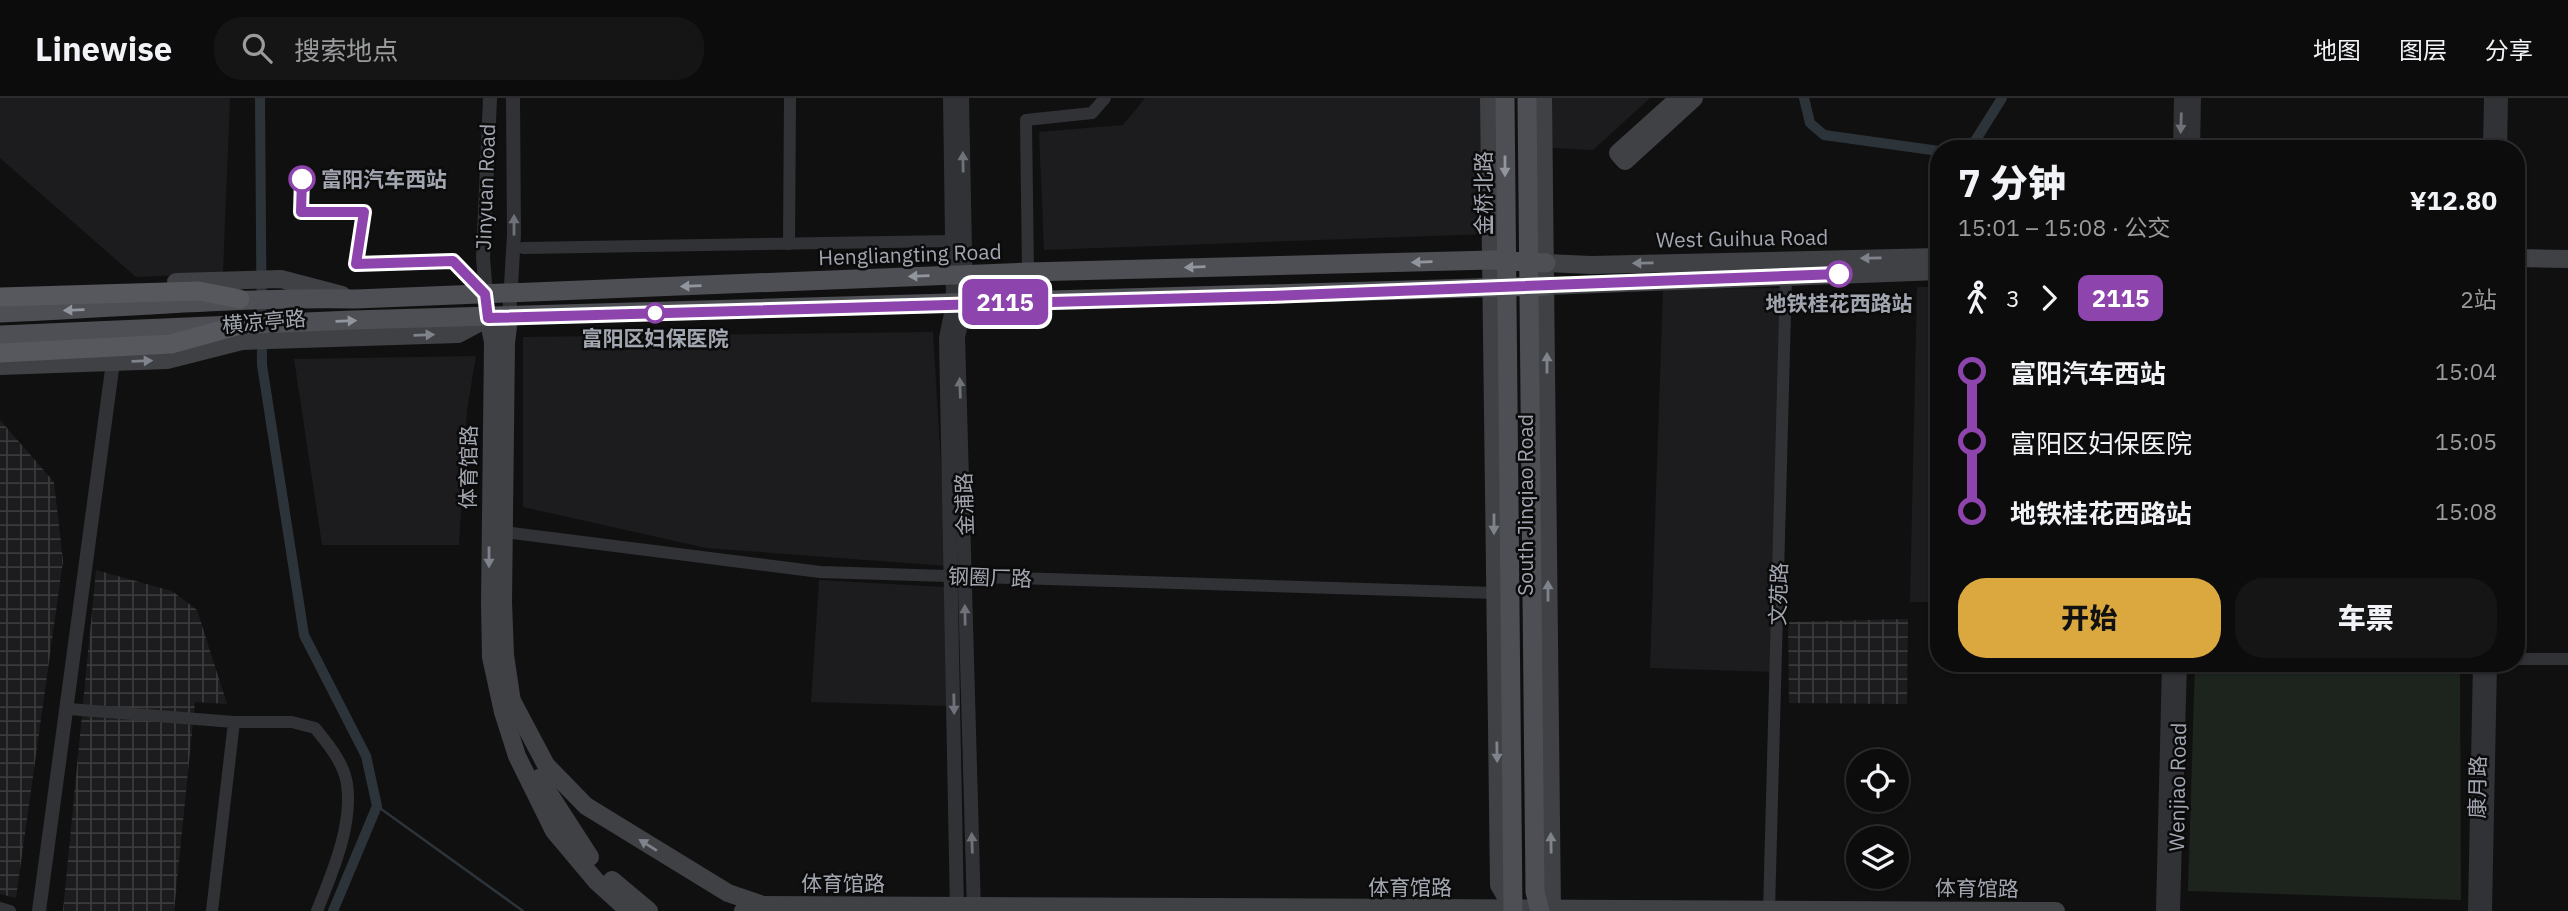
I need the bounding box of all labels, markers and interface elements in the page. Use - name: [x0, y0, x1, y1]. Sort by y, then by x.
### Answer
- search box: [214, 17, 704, 80]
- text: Linewise: [35, 27, 172, 70]
- icon: search: [238, 29, 276, 67]
- text: 搜索地点: [294, 33, 398, 67]
- text: 地图: [2313, 34, 2361, 66]
- text: 图层: [2399, 34, 2447, 66]
- text: 分享: [2485, 34, 2533, 66]
- one-way arrow: [2175, 113, 2186, 135]
- street label: Jinyuan Road: [469, 123, 501, 251]
- one-way arrow: [958, 150, 969, 172]
- street label: 金桥北路: [1469, 151, 1497, 235]
- one-way arrow: [1499, 155, 1511, 177]
- text: 7 分钟: [1958, 158, 2066, 207]
- place label: 富阳汽车西站: [321, 165, 447, 193]
- marker: 富阳汽车西站: [289, 166, 315, 192]
- text: ¥12.80: [2410, 183, 2497, 217]
- text: 15:01 – 15:08 · 公交: [1958, 212, 2171, 242]
- one-way arrow: [508, 214, 520, 236]
- street label: West Guihua Road: [1656, 222, 1828, 254]
- street label: Hengliangting Road: [818, 237, 1002, 271]
- one-way arrow: [1860, 253, 1882, 264]
- one-way arrow: [1411, 257, 1433, 268]
- one-way arrow: [1632, 258, 1654, 269]
- one-way arrow: [1184, 261, 1206, 273]
- marker: 地铁桂花西路站: [1826, 261, 1852, 287]
- one-way arrow: [907, 271, 929, 282]
- line badge: 2115: [956, 279, 1054, 325]
- icon: walk: [1958, 279, 1996, 317]
- icon: forward: [2030, 279, 2068, 317]
- one-way arrow: [680, 281, 702, 292]
- text: 2115: [2092, 282, 2149, 314]
- text: 3: [2006, 283, 2020, 313]
- text: 2站: [2460, 284, 2497, 314]
- text: 2115: [976, 286, 1034, 318]
- place label: 地铁桂花西路站: [1766, 289, 1913, 317]
- street label: 横凉亭路: [221, 303, 307, 339]
- marker: 富阳区妇保医院: [645, 303, 665, 323]
- one-way arrow: [63, 305, 85, 316]
- one-way arrow: [335, 315, 357, 326]
- place label: 富阳区妇保医院: [582, 324, 729, 352]
- one-way arrow: [413, 329, 435, 340]
- one-way arrow: [1541, 352, 1553, 374]
- one-way arrow: [131, 356, 153, 367]
- text: 富阳汽车西站: [2010, 356, 2166, 390]
- text: 15:04: [2435, 356, 2497, 386]
- one-way arrow: [954, 377, 966, 399]
- street label: South Jinqiao Road: [1511, 414, 1539, 596]
- street label: 体育馆路: [453, 425, 483, 509]
- text: 富阳区妇保医院: [2010, 426, 2192, 460]
- text: 15:05: [2435, 426, 2497, 456]
- street label: 金浦路: [949, 472, 979, 536]
- text: 地铁桂花西路站: [2010, 496, 2192, 530]
- text: 15:08: [2435, 496, 2497, 526]
- one-way arrow: [1488, 514, 1500, 536]
- one-way arrow: [483, 546, 495, 568]
- street label: 钢圈厂路: [948, 562, 1032, 592]
- street label: 文苑路: [1763, 562, 1793, 626]
- button: 开始: [1958, 578, 2221, 658]
- button: 车票: [2235, 578, 2497, 658]
- one-way arrow: [1542, 580, 1554, 602]
- one-way arrow: [959, 604, 970, 626]
- one-way arrow: [948, 694, 959, 716]
- street label: Wenjiao Road: [2162, 722, 2192, 852]
- one-way arrow: [1491, 741, 1503, 763]
- map controls: [1846, 749, 1909, 889]
- button: locate: [1846, 749, 1909, 812]
- street label: 康月路: [2462, 755, 2492, 819]
- button: layers: [1846, 826, 1909, 889]
- one-way arrow: [966, 832, 977, 854]
- one-way arrow: [1545, 832, 1557, 854]
- one-way arrow: [639, 838, 658, 851]
- street label: 体育馆路: [801, 869, 885, 897]
- street label: 体育馆路: [1368, 873, 1452, 901]
- street label: 体育馆路: [1935, 873, 2019, 903]

